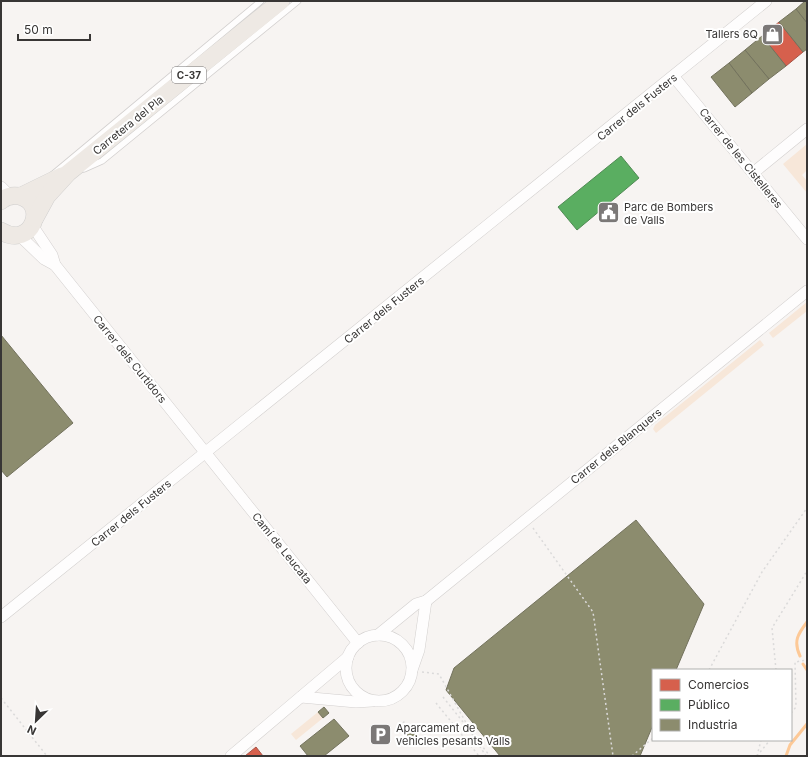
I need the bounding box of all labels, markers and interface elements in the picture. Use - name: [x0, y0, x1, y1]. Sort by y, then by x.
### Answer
- scale bar: [18, 16, 90, 42]
- shop icon: Tallers 6Q: [760, 21, 786, 47]
- text: 50 m: [24, 22, 53, 37]
- place label: Tallers 6Q: [706, 27, 758, 41]
- road number: C-37: [172, 67, 206, 83]
- street label: Carrer dels Fusters: [594, 70, 680, 144]
- street label: Carretera del Pla: [90, 92, 166, 158]
- street label: Carrer de les Cistelleres: [696, 105, 786, 211]
- public building icon: Parc de Bombers de Valls: [596, 200, 622, 226]
- place label: Parc de Bombers de Valls: [624, 200, 713, 227]
- street label: Carrer dels Fusters: [341, 273, 427, 347]
- street label: Carrer dels Curtidors: [90, 312, 170, 406]
- street label: Carrer dels Blanquers: [568, 405, 664, 487]
- street label: Carrer dels Fusters: [88, 476, 174, 550]
- street label: Camí de Leucata: [249, 510, 315, 586]
- legend: [652, 669, 792, 741]
- text: Comercios: [688, 677, 749, 692]
- text: Público: [688, 697, 730, 712]
- north arrow: [16, 701, 56, 741]
- text: Industria: [688, 717, 737, 732]
- parking icon: Aparcament de vehicles pesants Valls: [367, 721, 393, 747]
- place label: Aparcament de vehicles pesants Valls: [396, 721, 510, 748]
- text: N: [25, 722, 39, 738]

